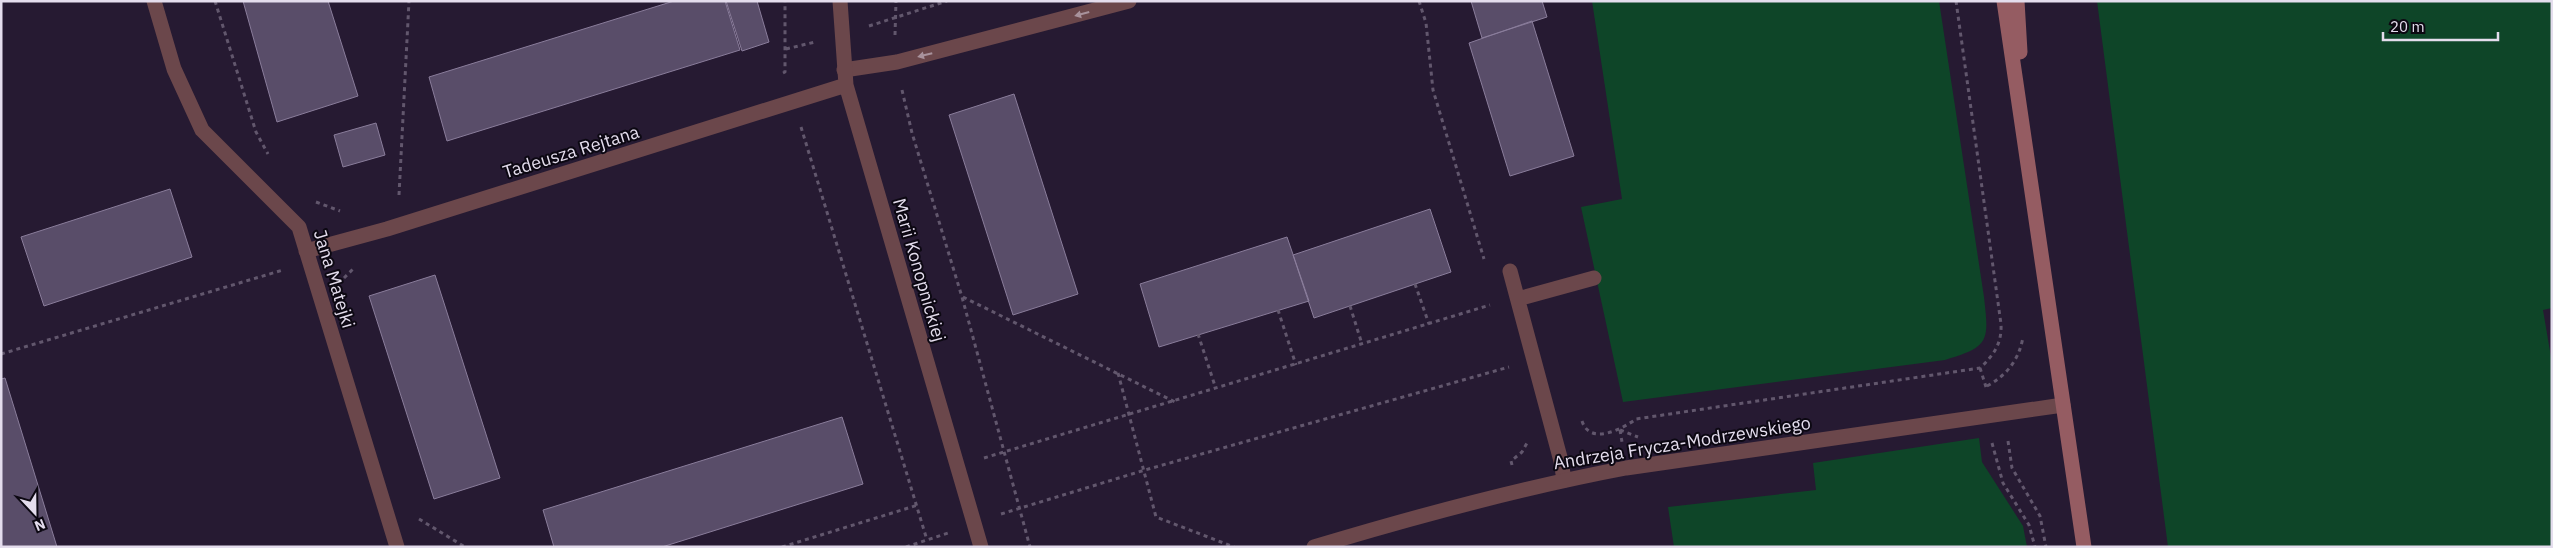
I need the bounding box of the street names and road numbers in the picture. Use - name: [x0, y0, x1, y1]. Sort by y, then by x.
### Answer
- street label: Tadeusza Rejtana: [500, 120, 642, 183]
- street label: Marii Konopnickiej: [888, 196, 951, 344]
- street label: Jana Matejki: [309, 227, 360, 331]
- street label: Andrzeja Frycza-Modrzewskiego: [1552, 411, 1812, 474]

